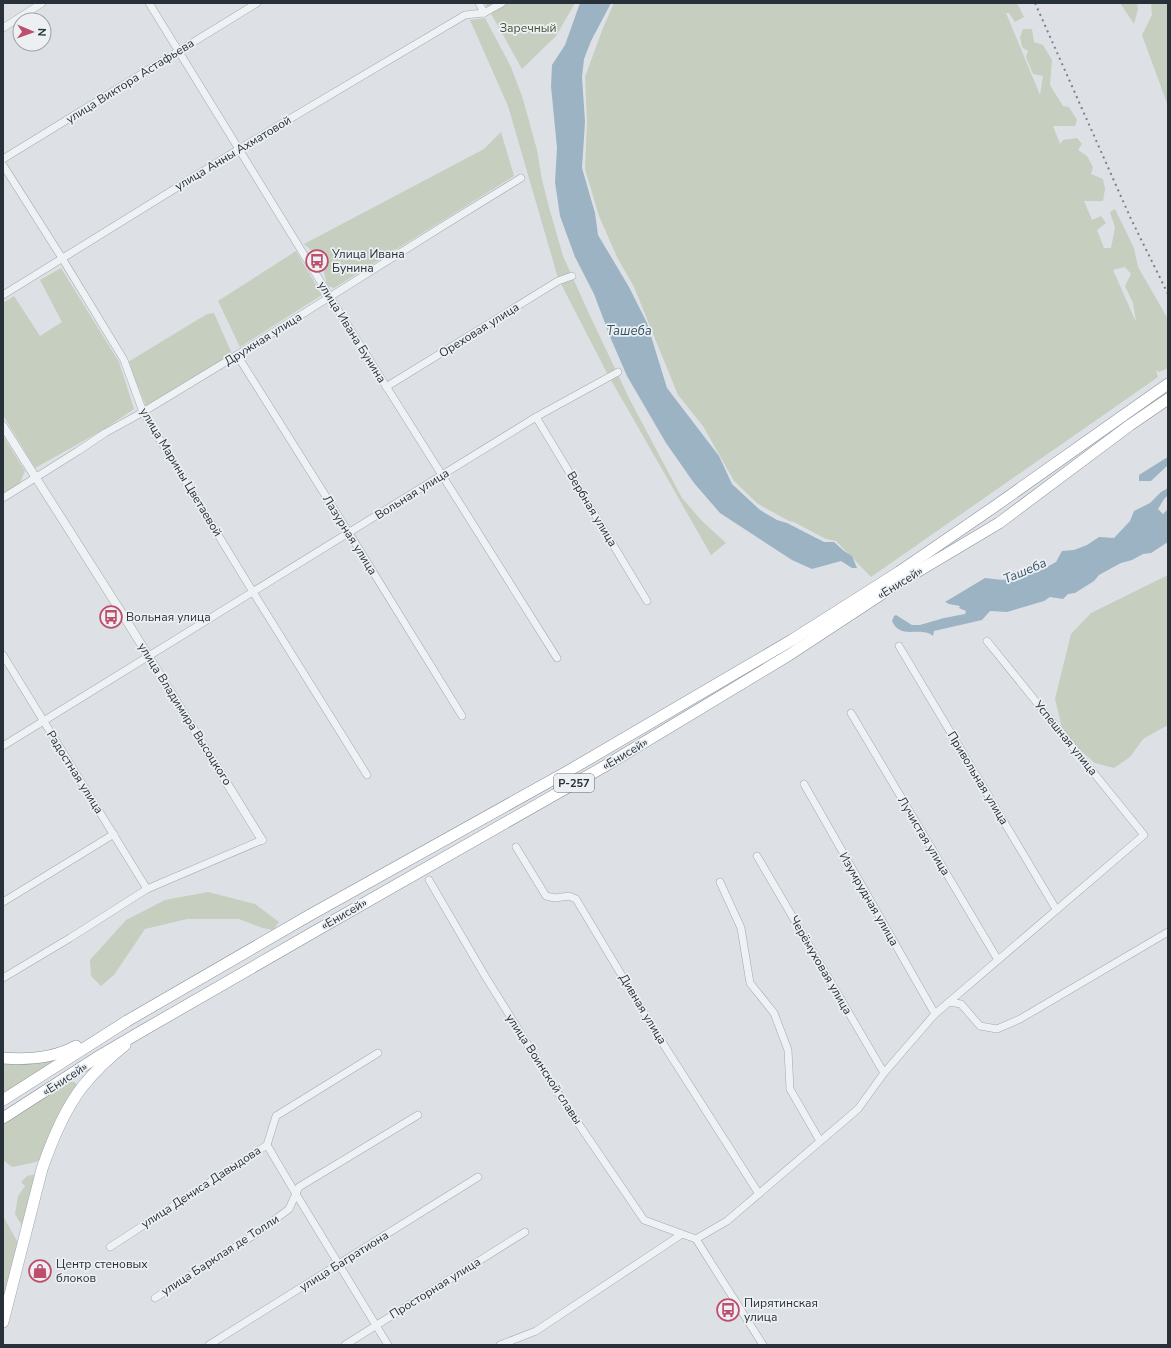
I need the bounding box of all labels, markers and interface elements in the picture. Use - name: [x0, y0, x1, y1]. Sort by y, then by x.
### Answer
- north arrow: [12, 12, 52, 52]
- park label: Заречный: [499, 20, 557, 36]
- text: N: [34, 28, 49, 37]
- street label: улица Виктора Астафьева: [63, 35, 197, 127]
- street label: улица Анны Ахматовой: [172, 112, 294, 194]
- place label: Улица Ивана Бунина: [331, 246, 405, 276]
- bus stop icon: Улица Ивана Бунина: [304, 248, 330, 274]
- street label: улица Ивана Бунина: [314, 278, 390, 386]
- street label: Ореховая улица: [436, 299, 522, 361]
- street label: Дружная улица: [221, 309, 305, 369]
- water label: Ташеба: [606, 322, 652, 340]
- street label: улица Марины Цветаевой: [136, 405, 226, 539]
- street label: Вольная улица: [372, 465, 452, 523]
- street label: Вербная улица: [563, 468, 621, 550]
- street label: Лазурная улица: [319, 492, 381, 578]
- water label: Ташеба: [1000, 554, 1050, 588]
- street label: «Енисей»: [874, 563, 926, 603]
- bus stop icon: Вольная улица: [98, 604, 124, 630]
- place label: Вольная улица: [126, 609, 211, 625]
- street label: улица Владимира Высоцкого: [134, 640, 236, 789]
- street label: Успешная улица: [1030, 696, 1101, 779]
- street label: Радостная улица: [43, 727, 107, 817]
- street label: Привольная улица: [944, 728, 1012, 828]
- street label: «Енисей»: [599, 734, 651, 774]
- road number: Р-257: [554, 774, 594, 792]
- street label: Лучистая улица: [894, 794, 954, 878]
- street label: Изумрудная улица: [836, 849, 902, 949]
- street label: «Енисей»: [318, 894, 370, 934]
- street label: Черёмуховая улица: [786, 913, 856, 1017]
- street label: Дивная улица: [616, 971, 670, 1047]
- street label: улица Воинской славы: [502, 1011, 586, 1127]
- street label: «Енисей»: [39, 1058, 91, 1100]
- street label: улица Дениса Давыдова: [138, 1142, 264, 1232]
- street label: улица Барклая де Толли: [158, 1211, 282, 1299]
- street label: улица Багратиона: [296, 1227, 392, 1295]
- street label: Просторная улица: [386, 1254, 484, 1322]
- place label: Центр стеновых блоков: [56, 1256, 148, 1286]
- shop icon: Центр стеновых блоков: [27, 1258, 53, 1284]
- place label: Пирятинская улица: [744, 1295, 818, 1325]
- bus stop icon: Пирятинская улица: [715, 1297, 741, 1323]

